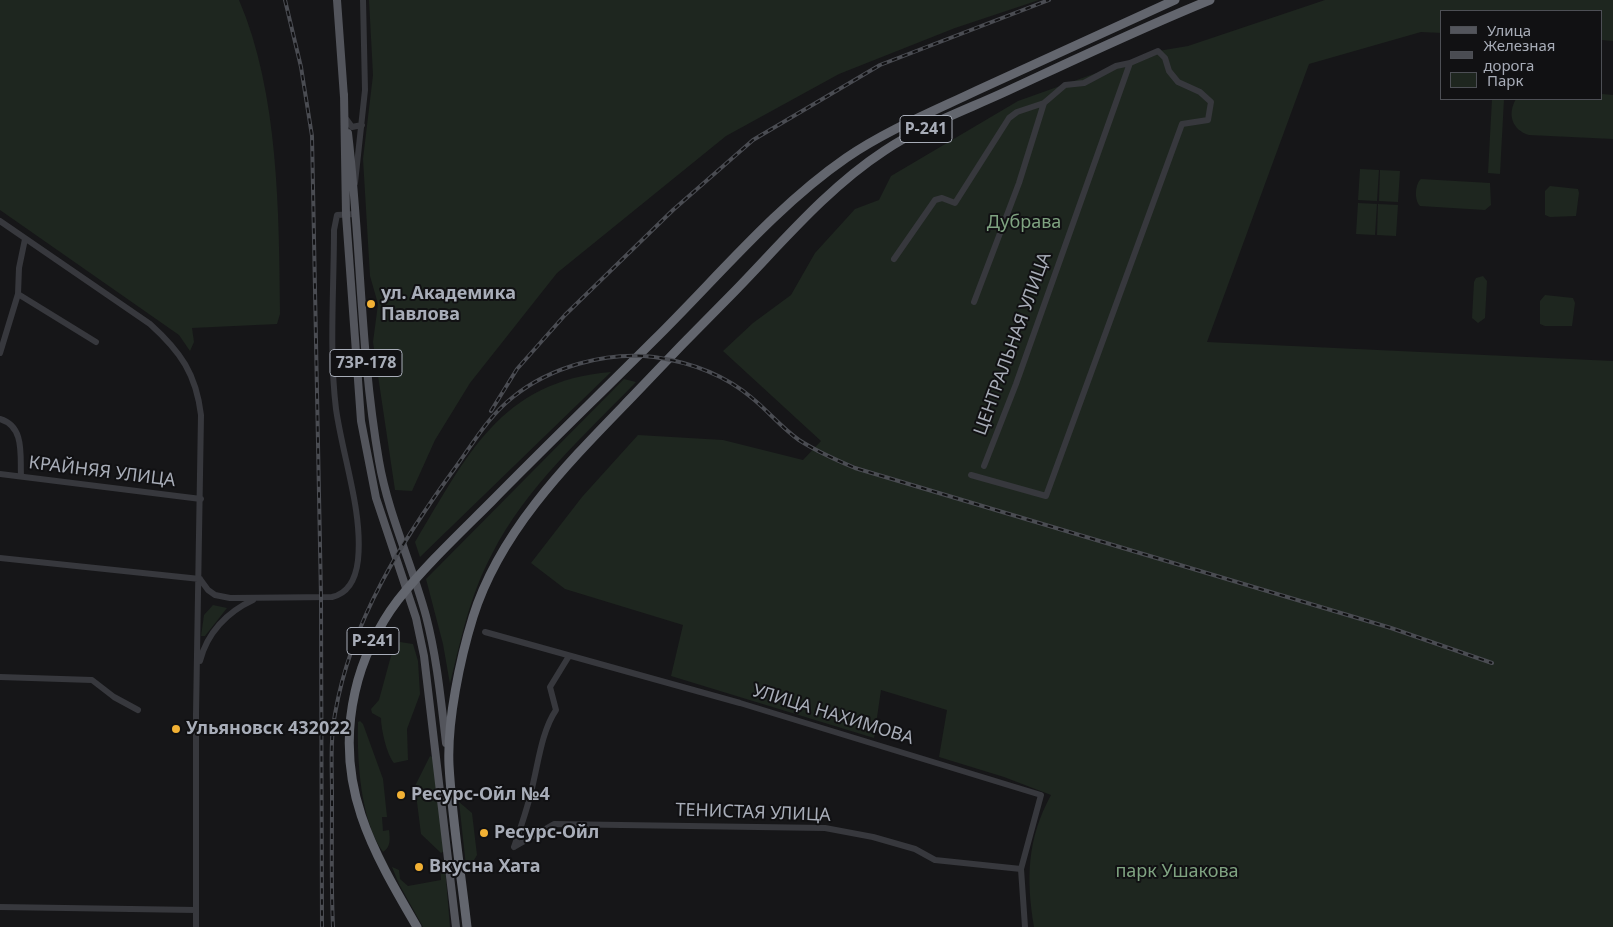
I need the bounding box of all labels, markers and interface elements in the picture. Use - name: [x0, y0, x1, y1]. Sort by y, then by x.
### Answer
- legend: [1440, 10, 1603, 100]
- text: Улица: [1487, 20, 1531, 40]
- text: Железная дорога: [1483, 35, 1556, 75]
- text: Парк: [1487, 70, 1523, 90]
- road number: Р-241: [900, 116, 952, 142]
- park label: Дубрава: [987, 212, 1061, 234]
- street label: ЦЕНТРАЛЬНАЯ УЛИЦА: [970, 250, 1056, 438]
- place label: ул. Академика Павлова: [381, 283, 516, 326]
- marker: ул. Академика Павлова: [365, 298, 377, 310]
- road number: 73Р-178: [330, 349, 402, 376]
- street label: КРАЙНЯЯ УЛИЦА: [27, 452, 177, 492]
- road number: Р-241: [347, 627, 399, 654]
- street label: УЛИЦА НАХИМОВА: [750, 680, 916, 750]
- place label: Ульяновск 432022: [186, 718, 350, 740]
- marker: Ульяновск 432022: [170, 723, 182, 735]
- place label: Ресурс-Ойл №4: [411, 784, 550, 806]
- marker: Ресурс-Ойл №4: [395, 789, 407, 801]
- street label: ТЕНИСТАЯ УЛИЦА: [675, 799, 831, 827]
- place label: Ресурс-Ойл: [494, 822, 599, 844]
- marker: Ресурс-Ойл: [478, 827, 490, 839]
- place label: Вкусна Хата: [429, 856, 541, 878]
- marker: Вкусна Хата: [413, 861, 425, 873]
- park label: парк Ушакова: [1115, 861, 1239, 883]

